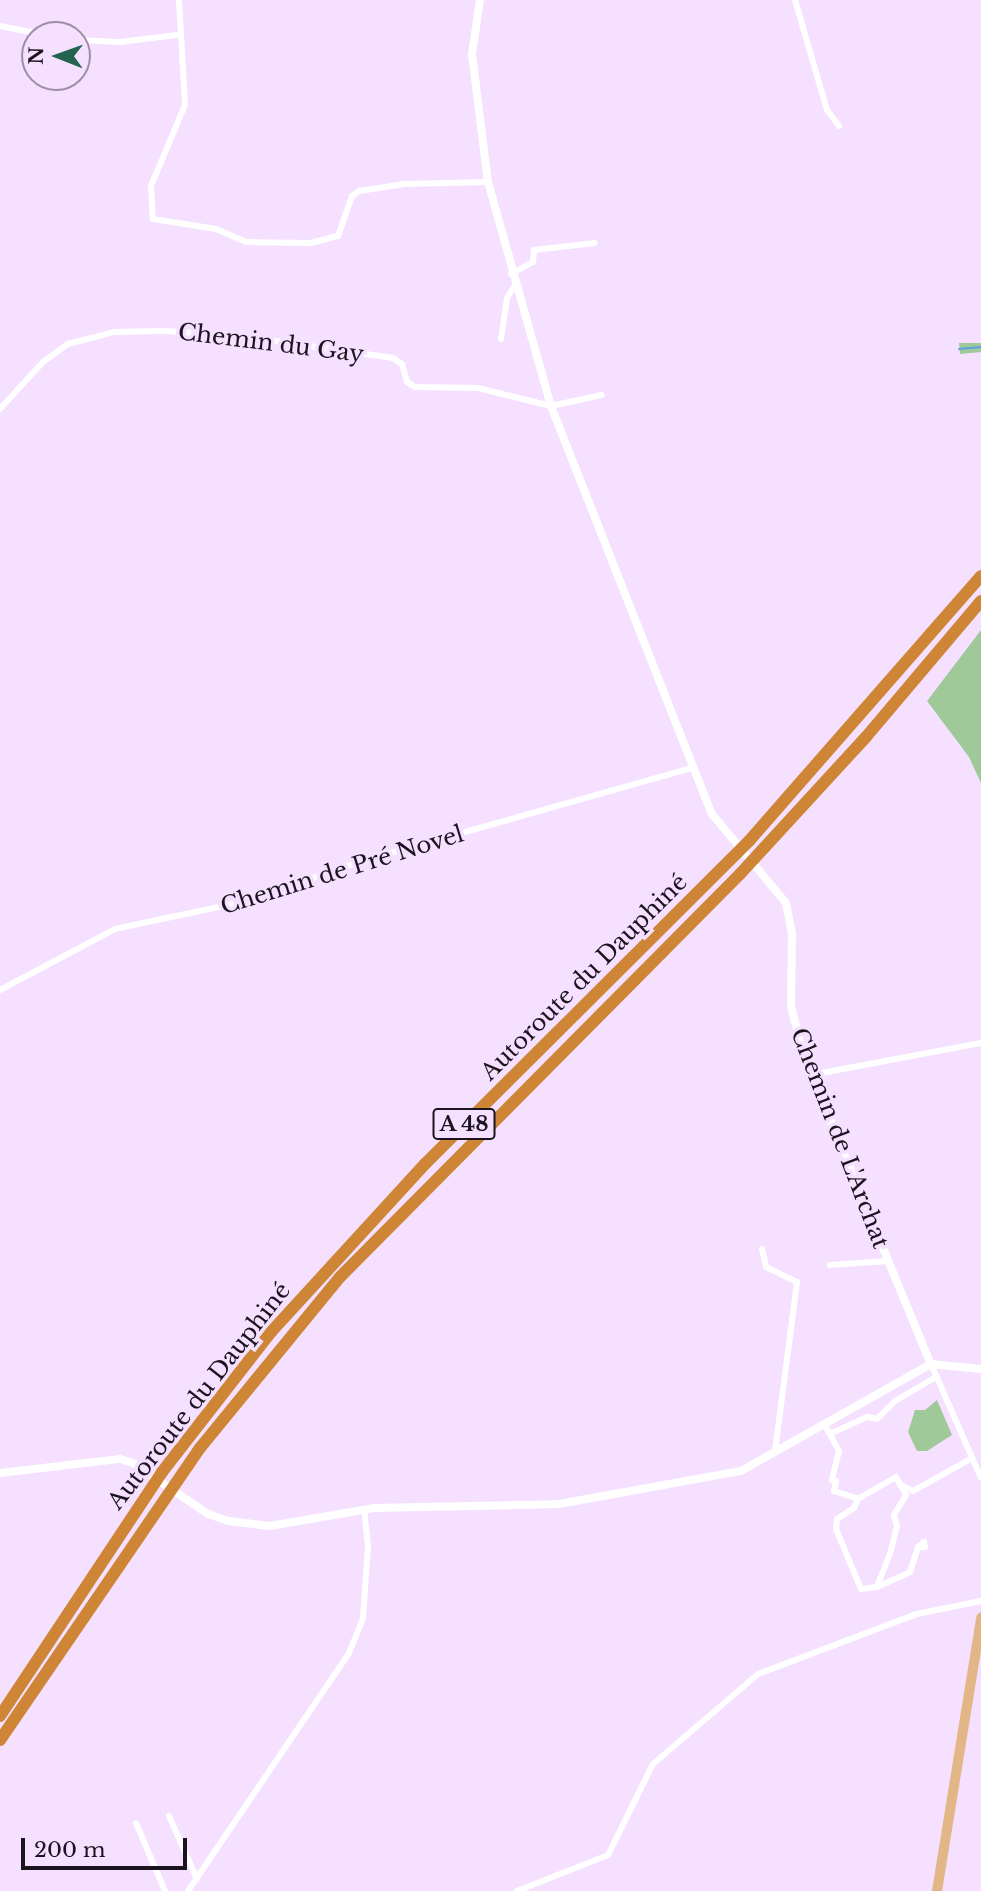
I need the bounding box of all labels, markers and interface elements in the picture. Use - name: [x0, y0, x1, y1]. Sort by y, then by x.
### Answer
- north arrow: [21, 21, 91, 91]
- text: N: [25, 47, 48, 65]
- street label: Chemin du Gay: [177, 318, 365, 368]
- street label: Chemin de Pré Novel: [217, 820, 467, 920]
- street label: Autoroute du Dauphiné: [475, 868, 693, 1086]
- street label: Chemin de L'Archat: [785, 1024, 895, 1252]
- road number: A 48: [431, 1106, 497, 1142]
- street label: Autoroute du Dauphiné: [102, 1277, 296, 1515]
- scale bar: [24, 1825, 191, 1869]
- text: 200 m: [34, 1837, 105, 1863]

